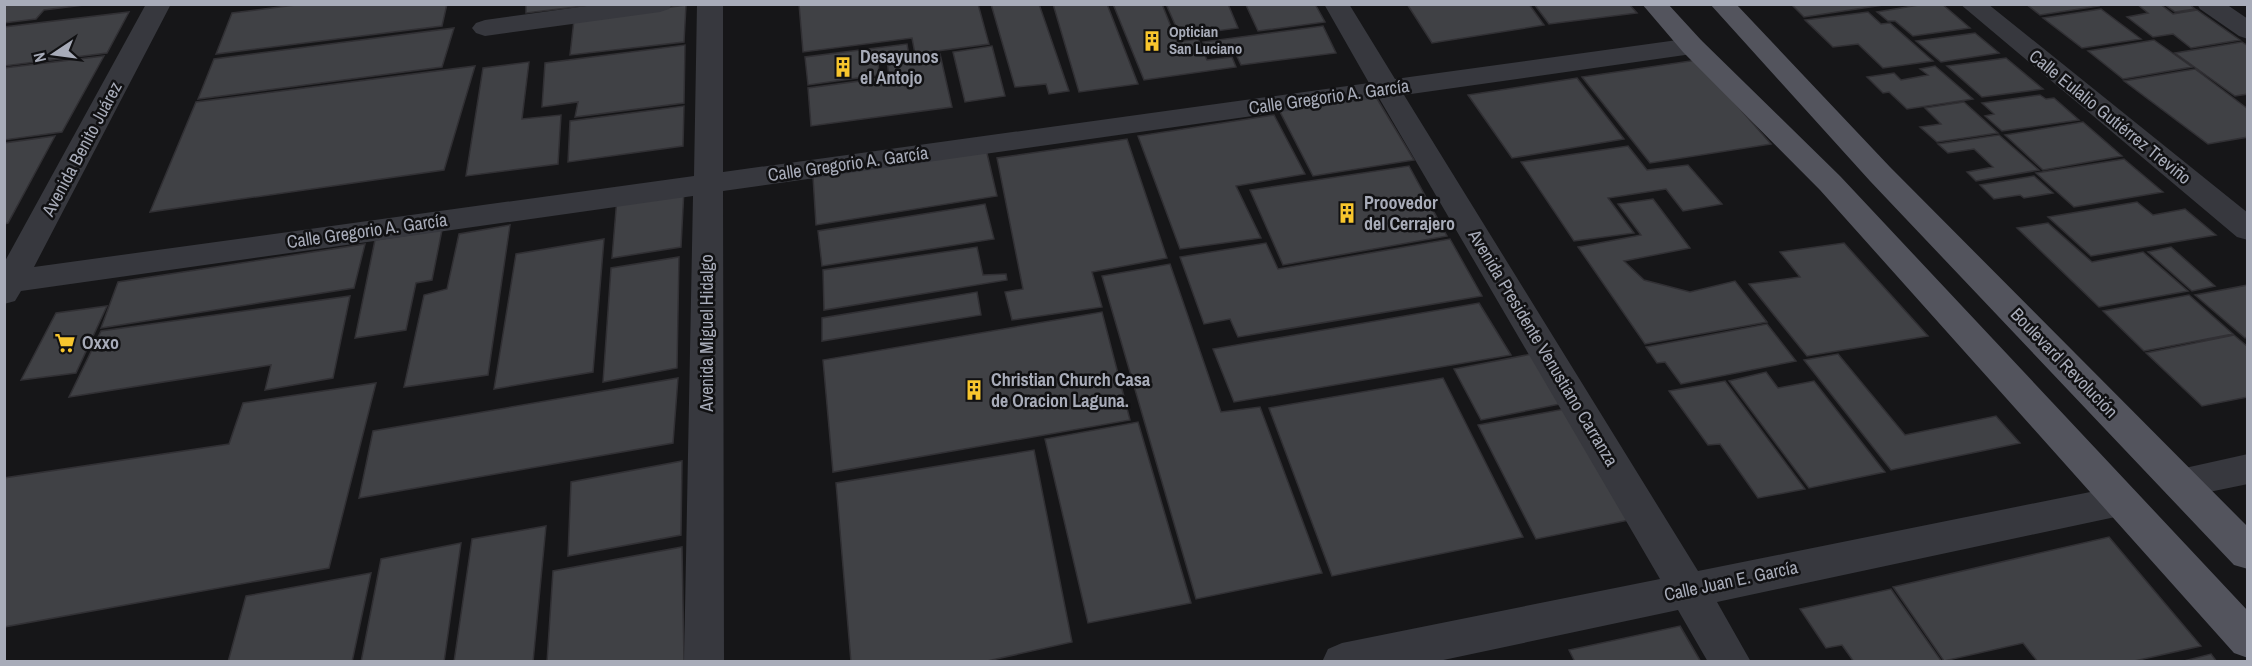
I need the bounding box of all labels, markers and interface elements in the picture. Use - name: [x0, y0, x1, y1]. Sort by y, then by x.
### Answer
- place label: Optician San Luciano: [1169, 21, 1242, 59]
- north arrow: [24, 24, 84, 84]
- building icon: Optician San Luciano: [1140, 29, 1164, 53]
- street label: Calle Eulalio Gutiérrez Treviño: [2024, 43, 2197, 190]
- place label: Desayunos el Antojo: [860, 44, 939, 90]
- text: N: [28, 50, 51, 64]
- building icon: Desayunos el Antojo: [831, 55, 855, 79]
- street label: Calle Gregorio A. García: [1247, 73, 1411, 120]
- street label: Avenida Benito Juárez: [35, 77, 128, 221]
- street label: Calle Gregorio A. García: [766, 140, 930, 187]
- place label: Proovedor del Cerrajero: [1364, 190, 1455, 236]
- building icon: Proovedor del Cerrajero: [1335, 201, 1359, 225]
- street label: Calle Gregorio A. García: [285, 207, 449, 254]
- street label: Avenida Presidente Venustiano Carranza: [1462, 224, 1624, 471]
- street label: Avenida Miguel Hidalgo: [694, 254, 719, 413]
- street label: Boulevard Revolución: [2005, 302, 2124, 423]
- place label: Oxxo: [82, 330, 119, 355]
- supermarket icon: Oxxo: [53, 331, 77, 355]
- place label: Christian Church Casa de Oracion Laguna.: [991, 367, 1151, 413]
- building icon: Christian Church Casa de Oracion Laguna.: [962, 378, 986, 402]
- street label: Calle Juan E. García: [1662, 554, 1800, 607]

